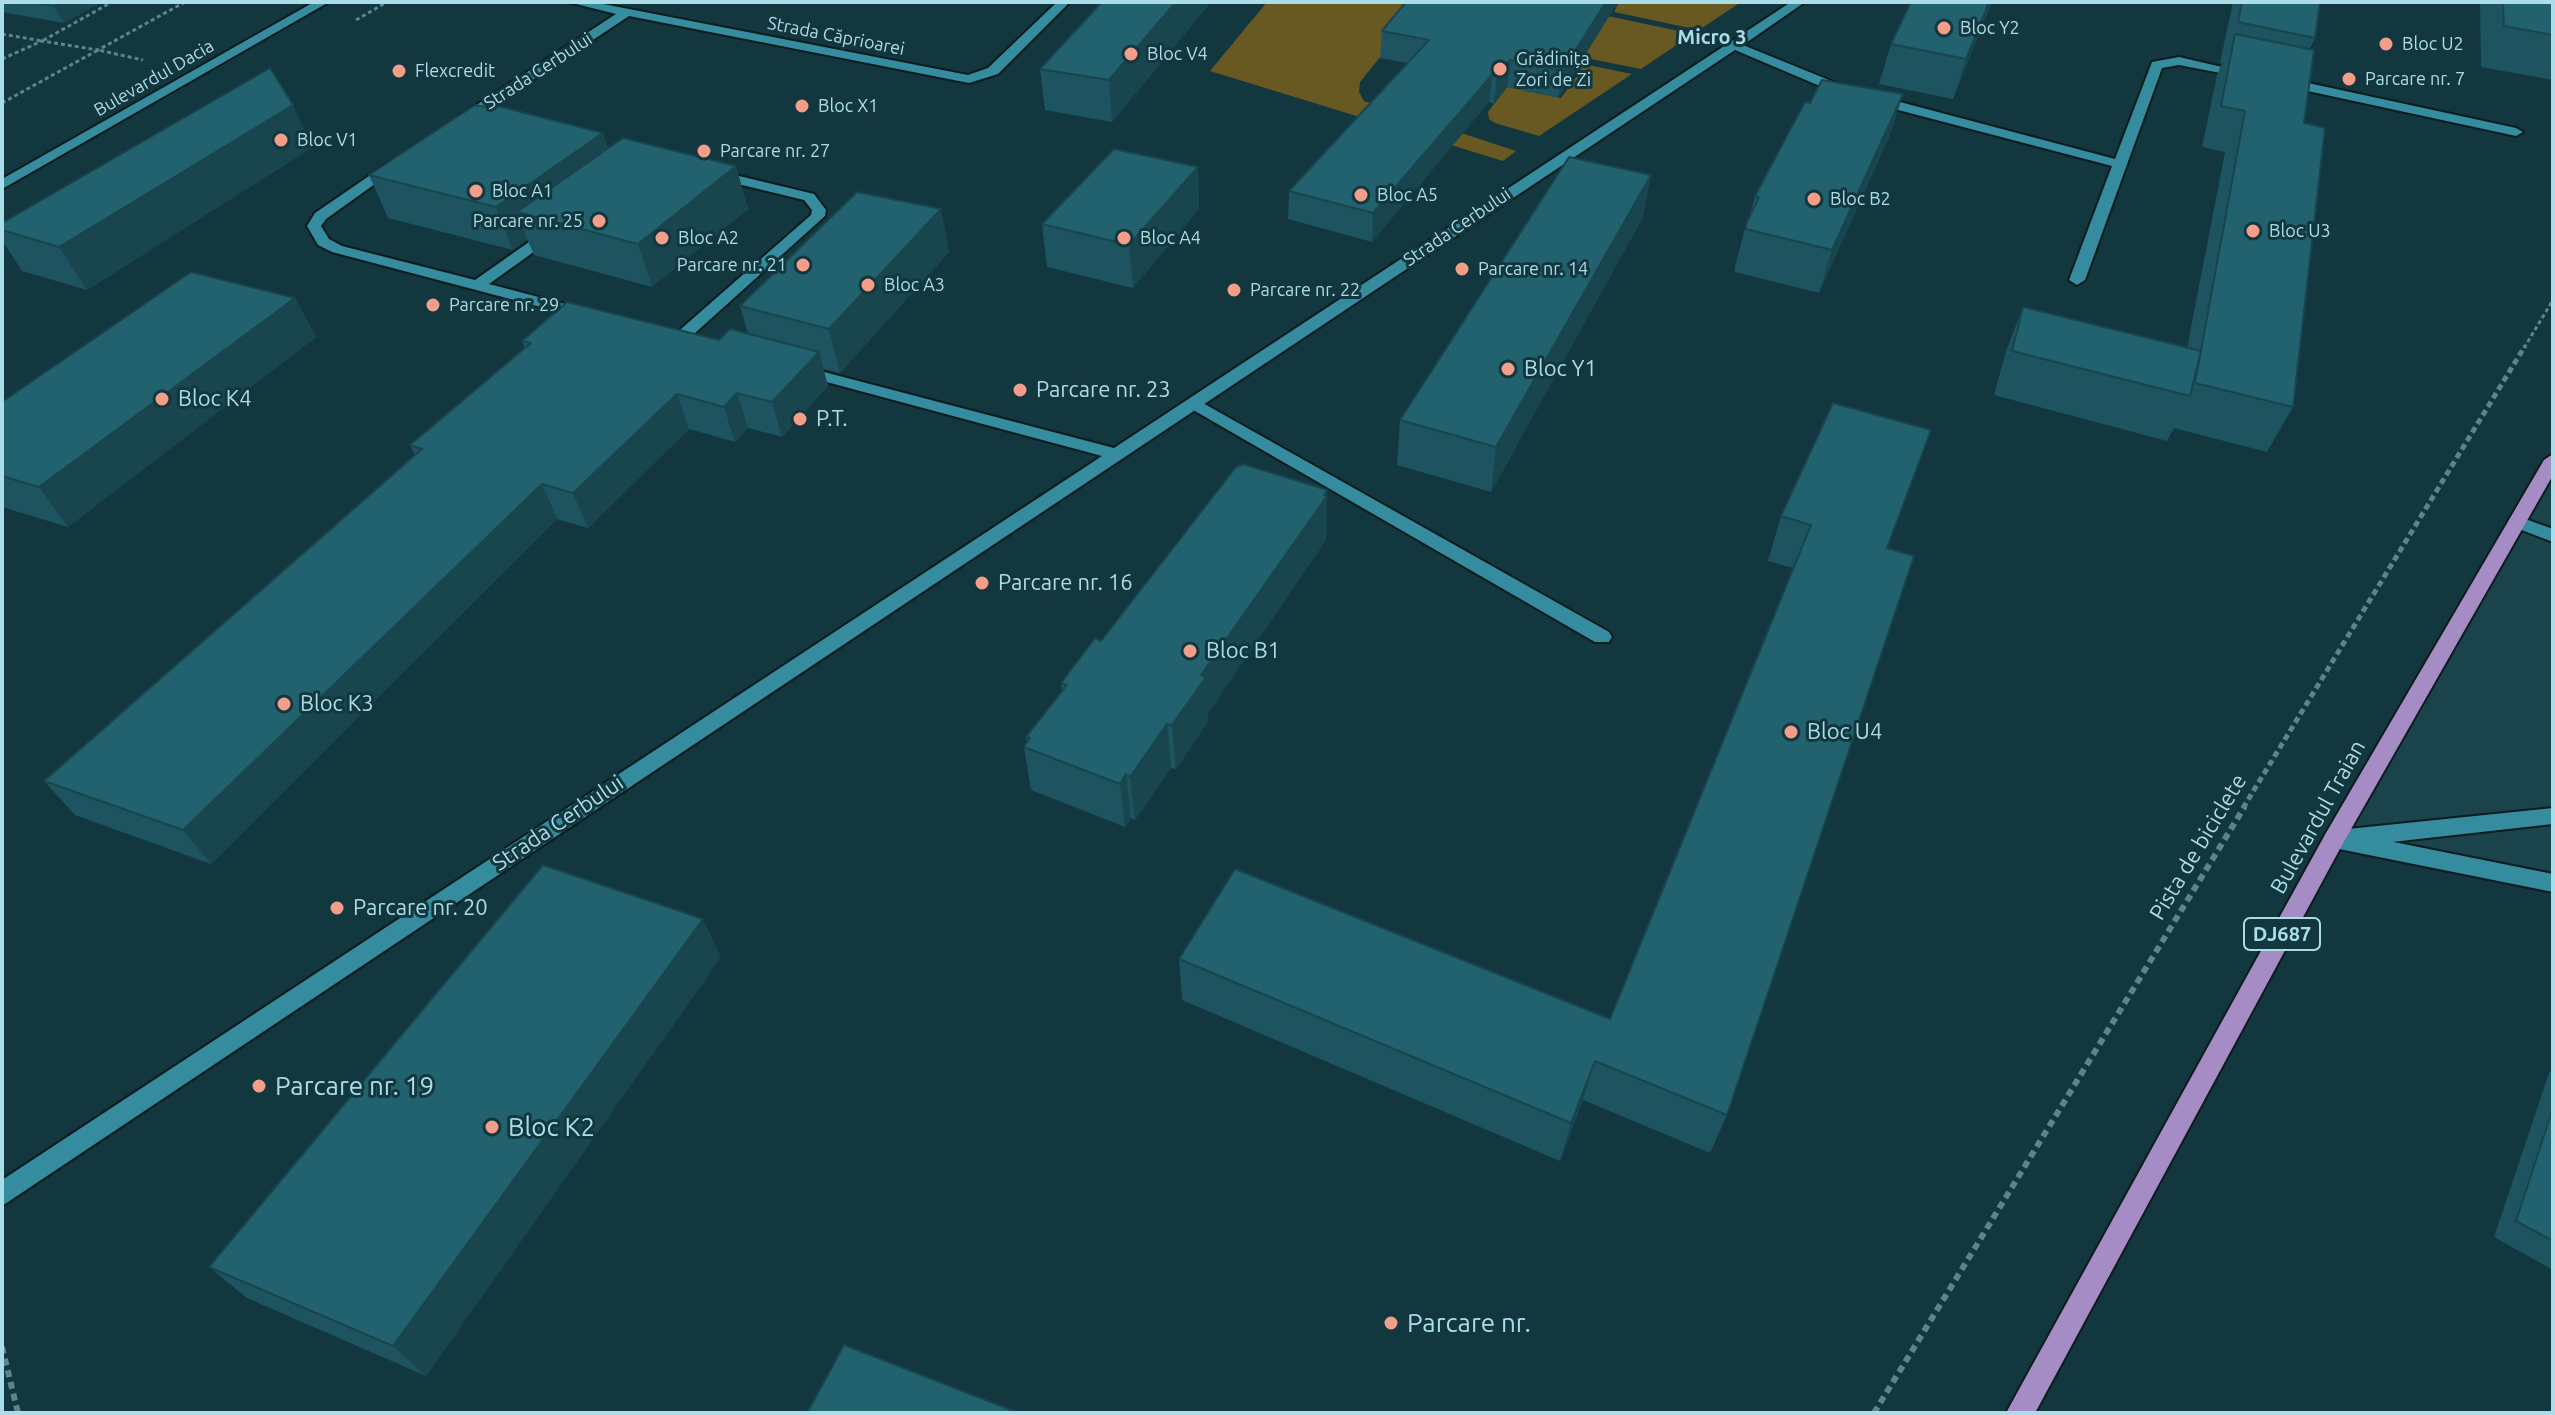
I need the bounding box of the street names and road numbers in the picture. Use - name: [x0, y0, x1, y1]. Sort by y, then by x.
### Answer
- street label: Strada Căprioarei: [766, 12, 906, 60]
- street label: Strada Cerbului: [480, 28, 596, 114]
- street label: Bulevardul Dacia: [90, 35, 218, 121]
- street label: Strada Cerbului: [1399, 183, 1515, 271]
- street label: Bulevardul Traian: [2265, 736, 2371, 898]
- street label: Pista de biciclete: [2144, 769, 2252, 925]
- street label: Strada Cerbului: [488, 770, 628, 876]
- road number: DJ687: [2244, 918, 2320, 950]

